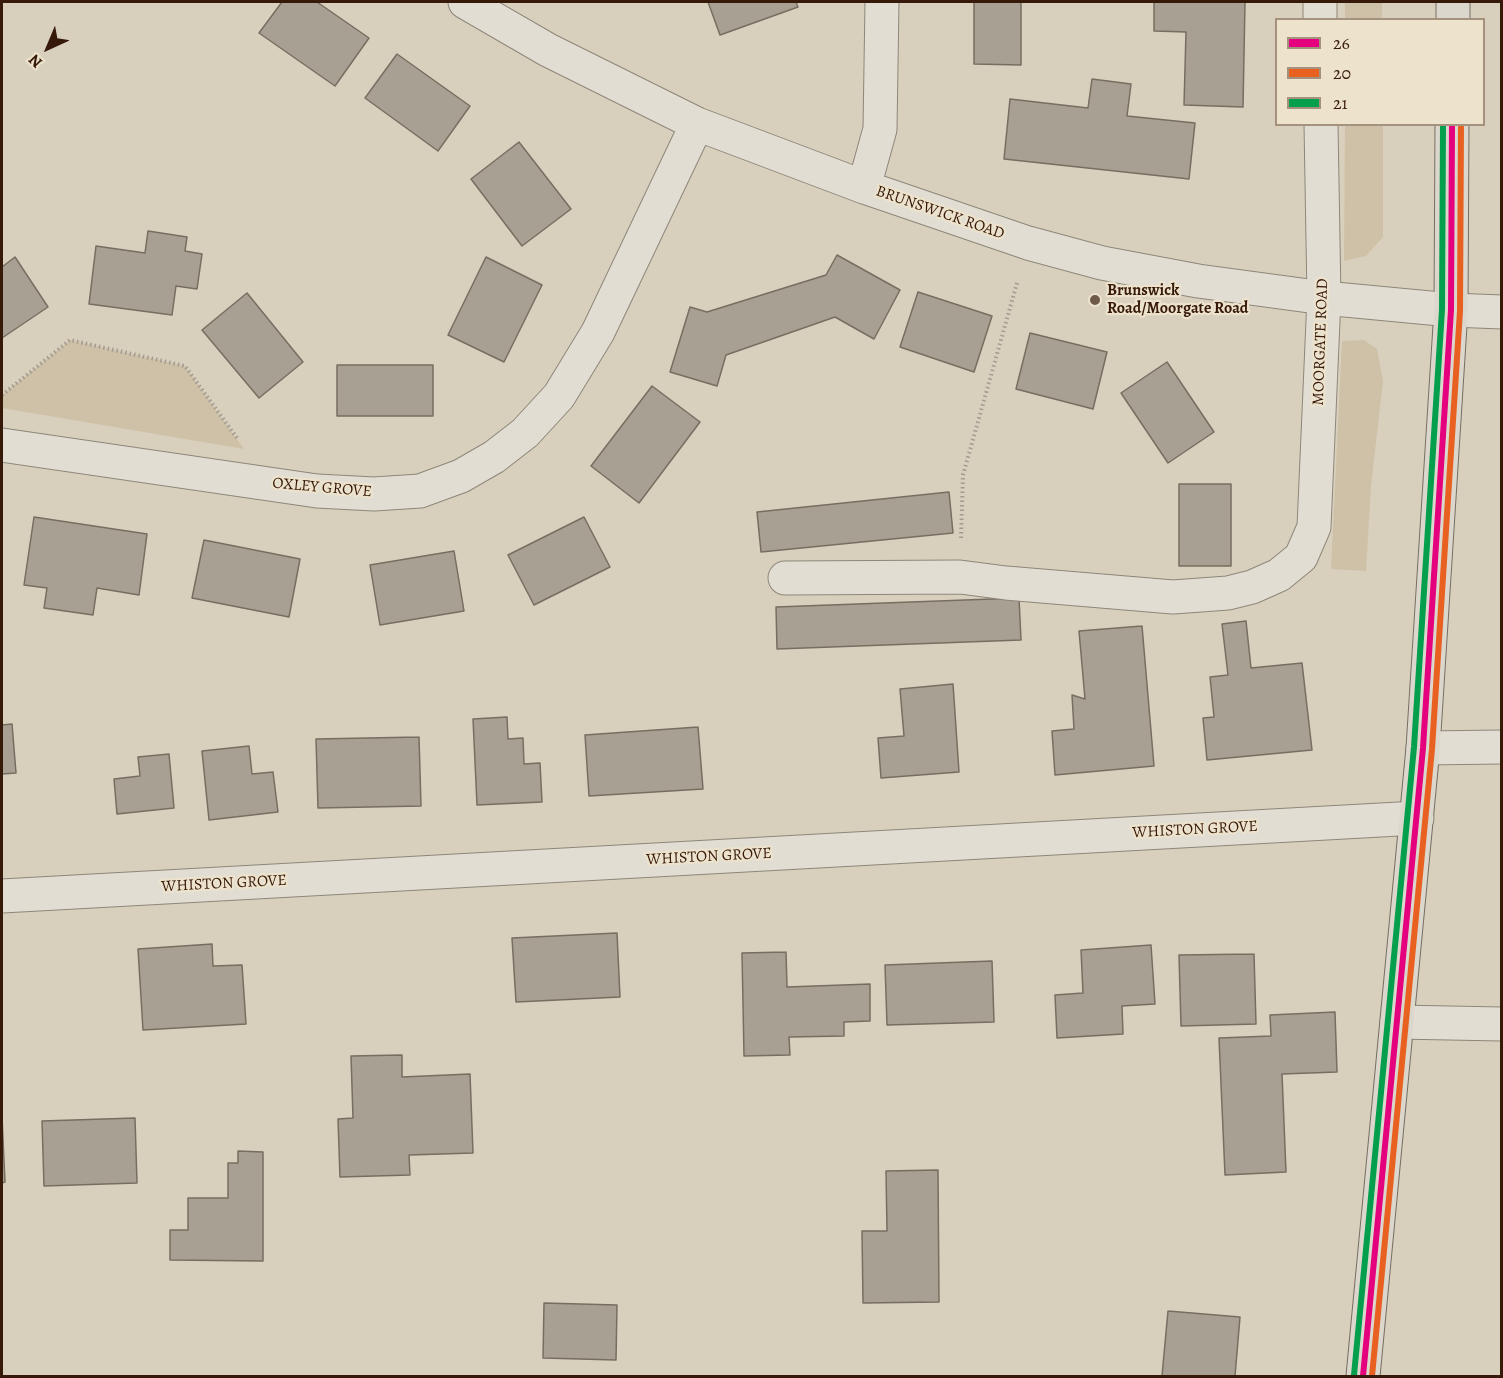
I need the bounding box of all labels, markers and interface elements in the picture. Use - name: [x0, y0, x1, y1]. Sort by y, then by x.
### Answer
- north arrow: [18, 18, 78, 78]
- legend: [1275, 18, 1485, 126]
- text: 26: [1333, 31, 1350, 55]
- text: N: [24, 49, 47, 73]
- text: 20: [1333, 61, 1351, 85]
- text: 21: [1333, 91, 1348, 115]
- street label: BRUNSWICK ROAD: [873, 182, 1007, 244]
- street label: MOORGATE ROAD: [1309, 278, 1333, 406]
- place label: Brunswick Road/Moorgate Road: [1107, 281, 1248, 319]
- marker: Brunswick Road/Moorgate Road: [1088, 293, 1102, 307]
- street label: OXLEY GROVE: [271, 474, 373, 502]
- street label: WHISTON GROVE: [1132, 817, 1258, 843]
- street label: WHISTON GROVE: [646, 844, 772, 870]
- street label: WHISTON GROVE: [161, 871, 287, 897]

